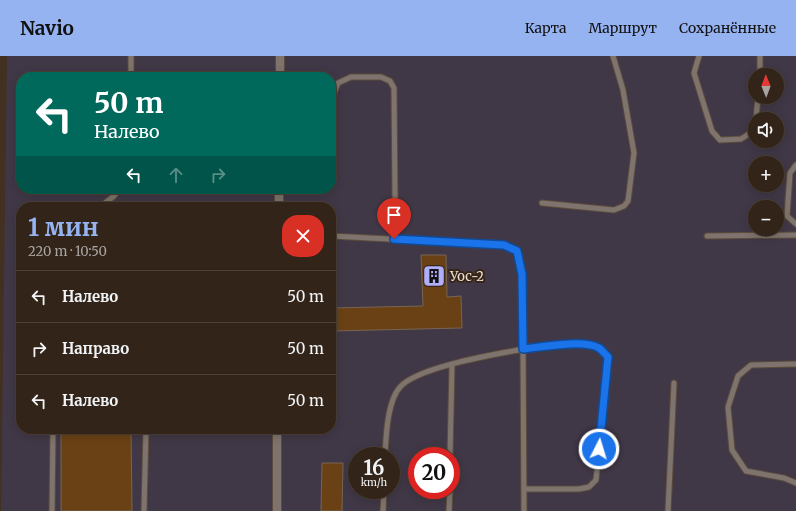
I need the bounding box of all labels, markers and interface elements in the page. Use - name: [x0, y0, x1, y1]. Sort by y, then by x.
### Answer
- text: Navio: [20, 16, 74, 40]
- text: Карта: [525, 19, 566, 37]
- text: Маршрут: [588, 19, 657, 37]
- text: Сохранённые: [679, 19, 776, 37]
- north arrow: [748, 68, 784, 104]
- map controls: [748, 68, 784, 236]
- text: 50 m: [94, 85, 163, 121]
- icon: left: [28, 88, 80, 140]
- button: sound: [748, 112, 784, 148]
- text: Налево: [94, 120, 160, 143]
- button: +: [748, 156, 784, 192]
- icon: left: [123, 164, 145, 186]
- icon: ahead: [165, 164, 187, 186]
- icon: right: [207, 164, 229, 186]
- pin: [377, 198, 411, 239]
- button: −: [748, 200, 784, 236]
- icon: arrive: [383, 204, 405, 226]
- text: 1 мин: [28, 212, 99, 243]
- button: close: [282, 215, 324, 257]
- text: 220 m · 10:50: [28, 243, 107, 260]
- building icon: Уос-2: [421, 263, 447, 289]
- place label: Уос-2: [449, 268, 484, 285]
- icon: left: [28, 286, 50, 308]
- text: Налево: [62, 287, 118, 306]
- text: 50 m: [287, 287, 324, 306]
- icon: right: [28, 338, 50, 360]
- text: Направо: [62, 339, 129, 358]
- text: 50 m: [287, 339, 324, 358]
- icon: left: [28, 390, 50, 412]
- text: Налево: [62, 391, 118, 410]
- text: 50 m: [287, 391, 324, 410]
- position arrow: [578, 428, 620, 470]
- speed limit sign: 20: [408, 447, 460, 499]
- text: 16: [364, 455, 384, 480]
- text: km/h: [361, 476, 387, 489]

